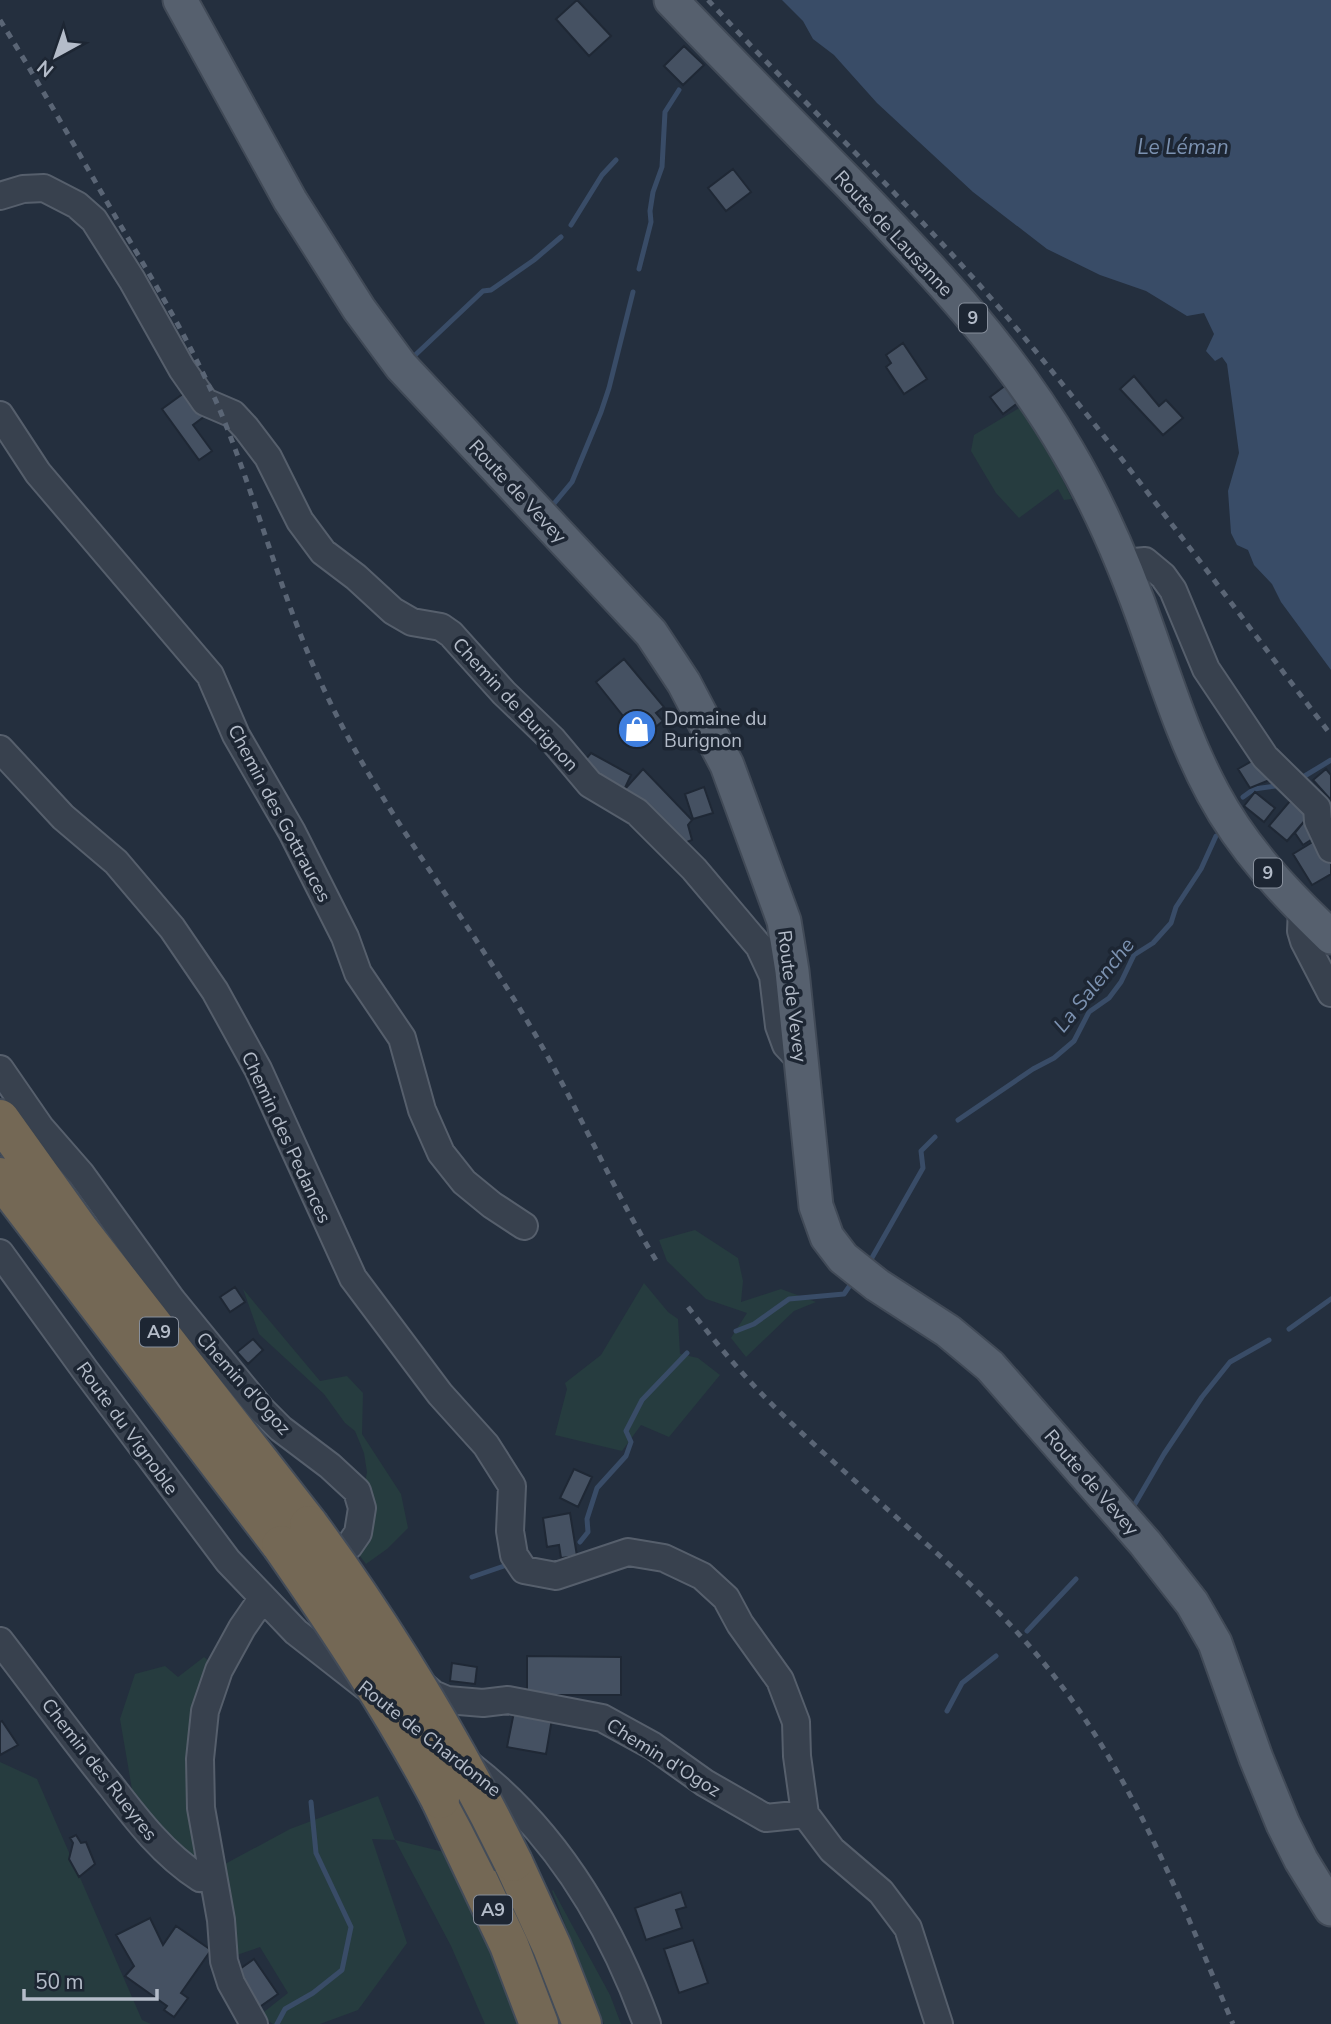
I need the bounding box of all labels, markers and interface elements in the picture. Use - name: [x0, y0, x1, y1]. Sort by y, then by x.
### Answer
- north arrow: [21, 21, 91, 91]
- text: N: [32, 54, 60, 83]
- water label: Le Léman: [1137, 133, 1229, 161]
- street label: Route de Lausanne: [828, 165, 958, 302]
- road number: 9: [959, 304, 987, 332]
- street label: Route de Vevey: [463, 434, 572, 549]
- street label: Chemin de Burignon: [446, 632, 584, 777]
- place label: Domaine du Burignon: [664, 706, 767, 754]
- shop icon: Domaine du Burignon: [616, 708, 658, 750]
- street label: Chemin des Gottrauces: [221, 720, 337, 907]
- road number: 9: [1254, 858, 1282, 888]
- street label: Route de Vevey: [771, 929, 813, 1064]
- water label: La Salenche: [1047, 932, 1141, 1038]
- street label: Chemin des Pedances: [235, 1047, 337, 1228]
- road number: A9: [140, 1317, 178, 1346]
- street label: Chemin d'Ogoz: [190, 1327, 297, 1441]
- street label: Route du Vignoble: [70, 1357, 184, 1500]
- street label: Route de Vevey: [1038, 1424, 1145, 1541]
- street label: Route de Chardonne: [352, 1675, 506, 1803]
- street label: Chemin des Rueyres: [35, 1693, 163, 1846]
- street label: Chemin d'Ogoz: [601, 1712, 726, 1803]
- road number: A9: [474, 1896, 512, 1924]
- scale bar: [24, 1958, 158, 2002]
- text: 50 m: [35, 1968, 84, 1996]

